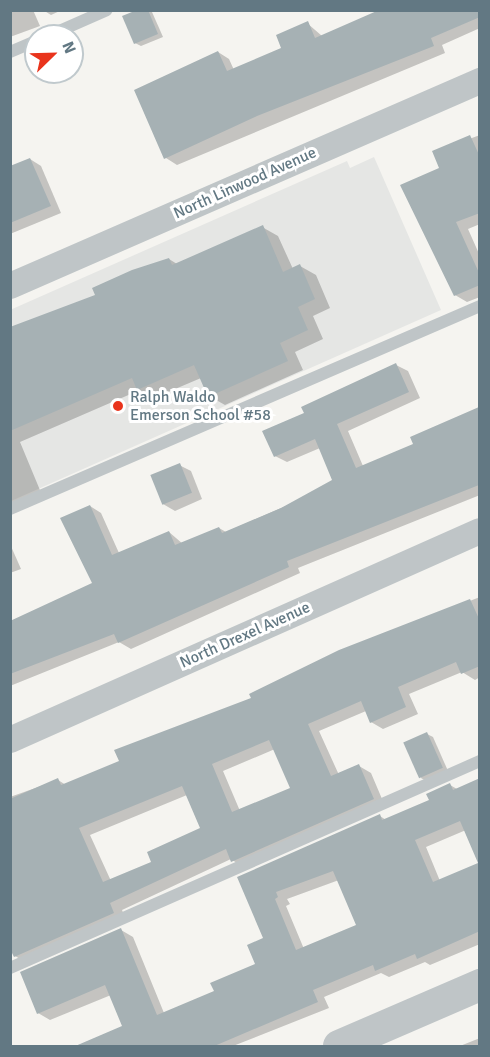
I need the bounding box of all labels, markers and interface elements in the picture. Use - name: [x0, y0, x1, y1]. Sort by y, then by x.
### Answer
- north arrow: [24, 24, 84, 84]
- text: N: [57, 39, 80, 57]
- street label: North Linwood Avenue: [171, 143, 319, 223]
- place label: Ralph Waldo Emerson School #58: [130, 387, 271, 425]
- marker: Ralph Waldo Emerson School #58: [111, 399, 125, 413]
- street label: North Drexel Avenue: [177, 598, 313, 672]

